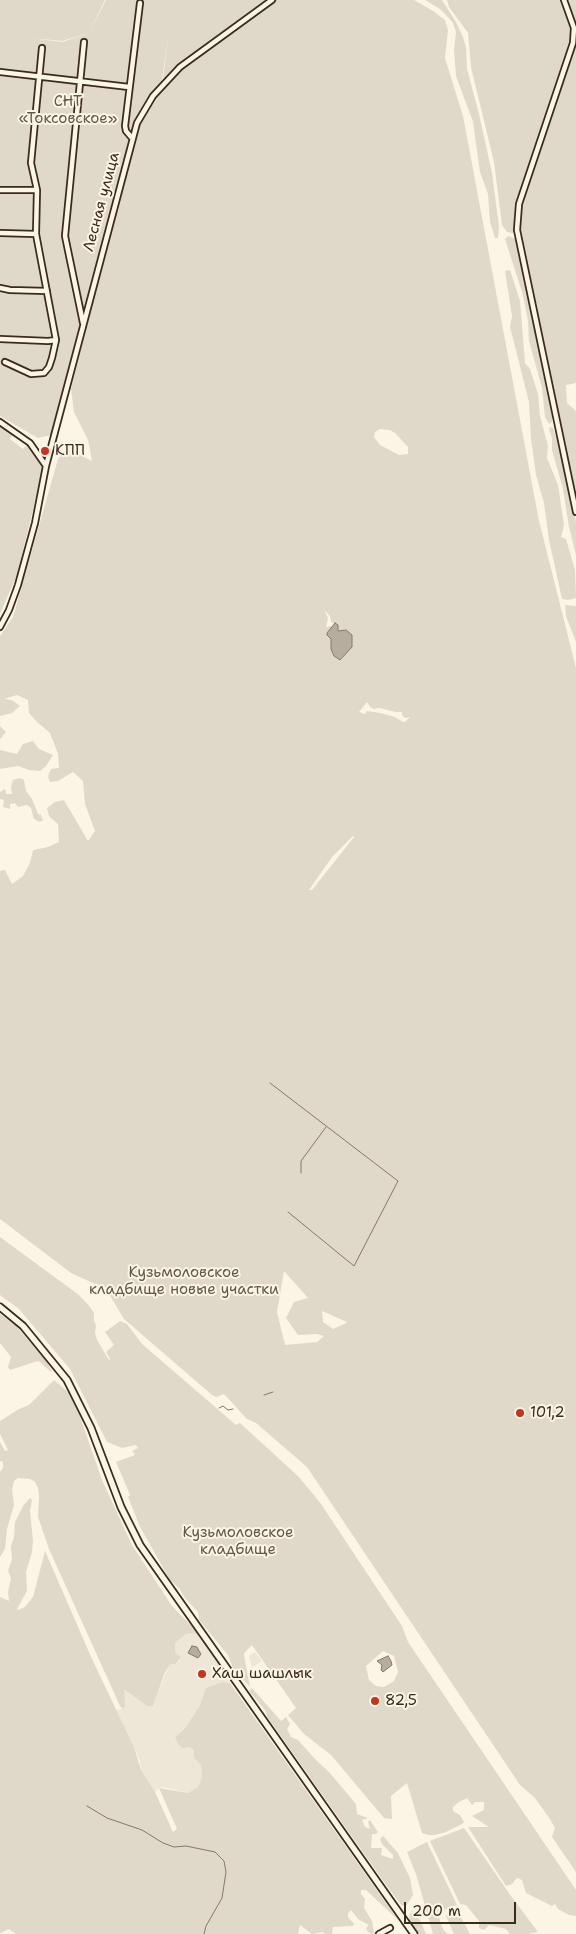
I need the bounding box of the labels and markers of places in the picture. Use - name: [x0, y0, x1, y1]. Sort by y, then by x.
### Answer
- place label: КПП: [55, 442, 85, 460]
- marker: КПП: [39, 445, 51, 457]
- place label: 101,2: [530, 1404, 565, 1422]
- marker: 101,2: [514, 1407, 526, 1419]
- place label: Хаш шашлык: [212, 1665, 312, 1683]
- marker: Хаш шашлык: [196, 1668, 208, 1680]
- place label: 82,5: [385, 1692, 417, 1710]
- marker: 82,5: [369, 1695, 381, 1707]

